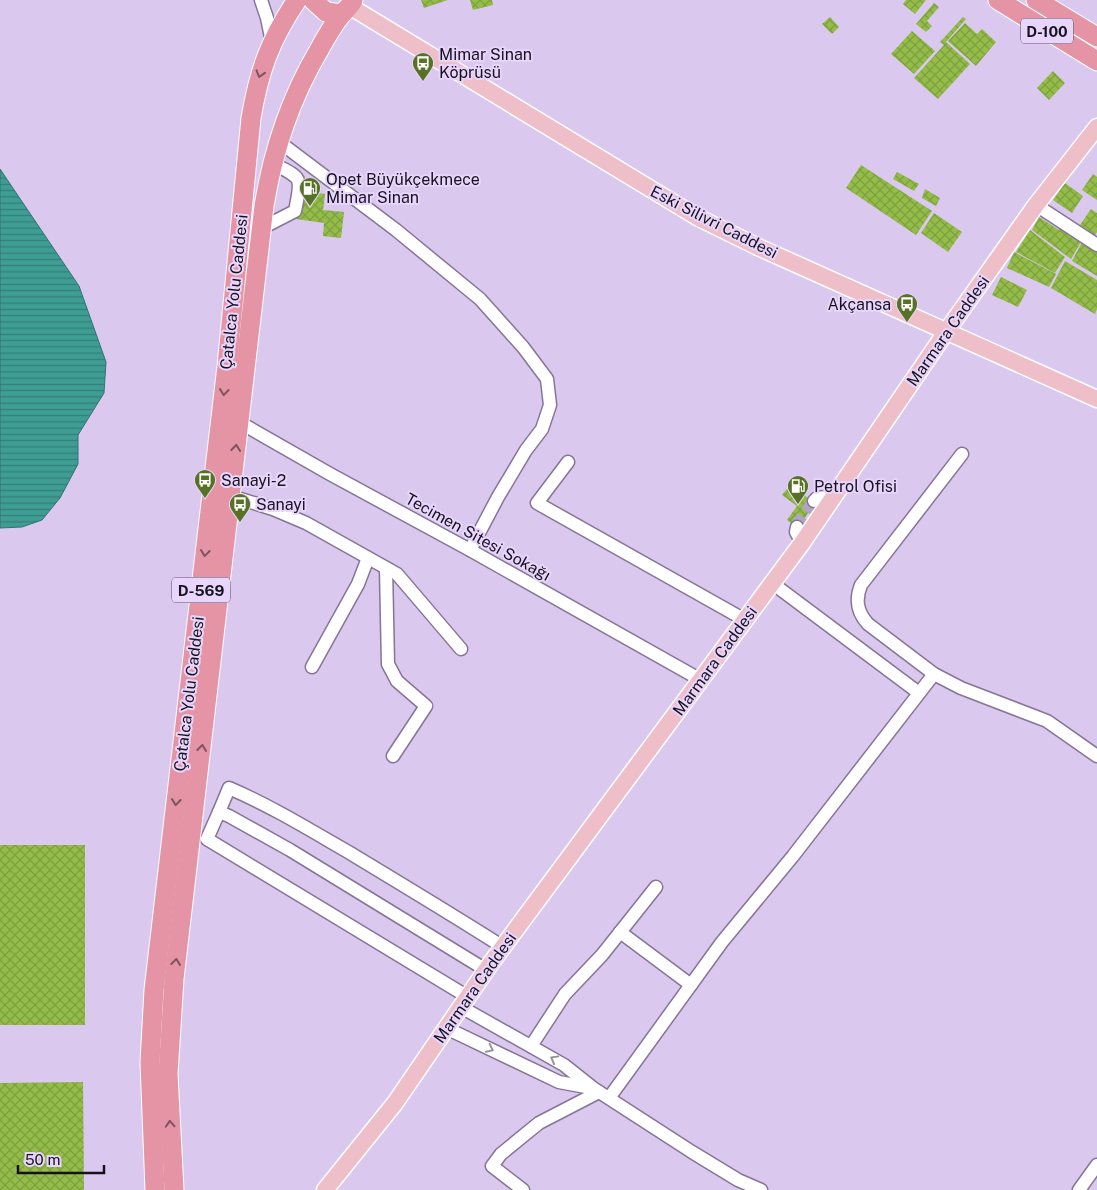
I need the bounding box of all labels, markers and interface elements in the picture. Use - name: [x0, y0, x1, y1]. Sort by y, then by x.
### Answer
- road number: D-100: [1021, 18, 1073, 44]
- place label: Mimar Sinan Köprüsü: [439, 45, 532, 82]
- bus stop icon: Mimar Sinan Köprüsü: [411, 51, 435, 82]
- one-way arrow: [256, 70, 266, 78]
- place label: Opet Büyükçekmece Mimar Sinan: [326, 170, 480, 207]
- fuel station icon: Opet Büyükçekmece Mimar Sinan: [298, 176, 322, 207]
- street label: Eski Silivri Caddesi: [647, 182, 781, 262]
- street label: Çatalca Yolu Caddesi: [216, 214, 252, 370]
- street label: Marmara Caddesi: [903, 272, 993, 390]
- bus stop icon: Akçansa: [895, 292, 919, 323]
- place label: Akçansa: [827, 295, 891, 314]
- one-way arrow: [219, 388, 230, 396]
- one-way arrow: [230, 443, 241, 451]
- bus stop icon: Sanayi-2: [193, 468, 217, 499]
- place label: Sanayi-2: [221, 471, 286, 490]
- fuel station icon: Petrol Ofisi: [786, 474, 810, 505]
- place label: Petrol Ofisi: [814, 477, 897, 496]
- street label: Tecimen Sitesi Sokağı: [402, 489, 554, 585]
- bus stop icon: Sanayi: [228, 492, 252, 523]
- place label: Sanayi: [256, 495, 306, 514]
- one-way arrow: [200, 550, 211, 558]
- road number: D-569: [172, 578, 230, 602]
- street label: Marmara Caddesi: [669, 603, 761, 719]
- street label: Çatalca Yolu Caddesi: [170, 616, 208, 772]
- one-way arrow: [196, 744, 207, 752]
- one-way arrow: [171, 798, 182, 806]
- street label: Marmara Caddesi: [430, 929, 520, 1047]
- one-way arrow: [170, 957, 181, 965]
- one-way arrow: [485, 1043, 494, 1054]
- one-way arrow: [551, 1056, 560, 1066]
- one-way arrow: [165, 1120, 176, 1128]
- scale bar: [18, 1142, 104, 1174]
- text: 50 m: [25, 1151, 60, 1168]

